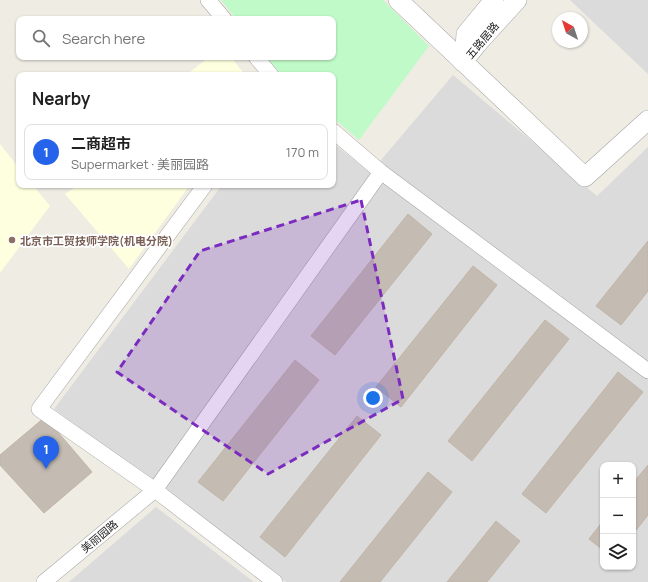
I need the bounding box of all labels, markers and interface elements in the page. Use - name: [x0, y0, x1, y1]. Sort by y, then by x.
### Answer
- north arrow: [552, 12, 588, 48]
- search box: [16, 16, 336, 60]
- street label: 五路居路: [462, 18, 502, 62]
- icon: search: [30, 27, 52, 49]
- text: Search here: [62, 28, 145, 49]
- text: Nearby: [32, 87, 90, 110]
- text: 二商超市: [71, 133, 131, 154]
- text: 1: [43, 143, 49, 161]
- text: 170 m: [286, 143, 319, 161]
- text: Supermarket · 美丽园路: [71, 155, 209, 173]
- place label: 北京市工贸技师学院(机电分院): [20, 233, 173, 248]
- marker: 北京市工贸技师学院(机电分院): [7, 235, 17, 245]
- your location: [363, 388, 383, 408]
- pin: 1: [33, 436, 59, 469]
- map controls: [600, 462, 636, 570]
- button: +: [600, 462, 636, 498]
- button: −: [600, 498, 636, 534]
- street label: 美丽园路: [77, 516, 121, 556]
- button: layers: [600, 534, 636, 570]

